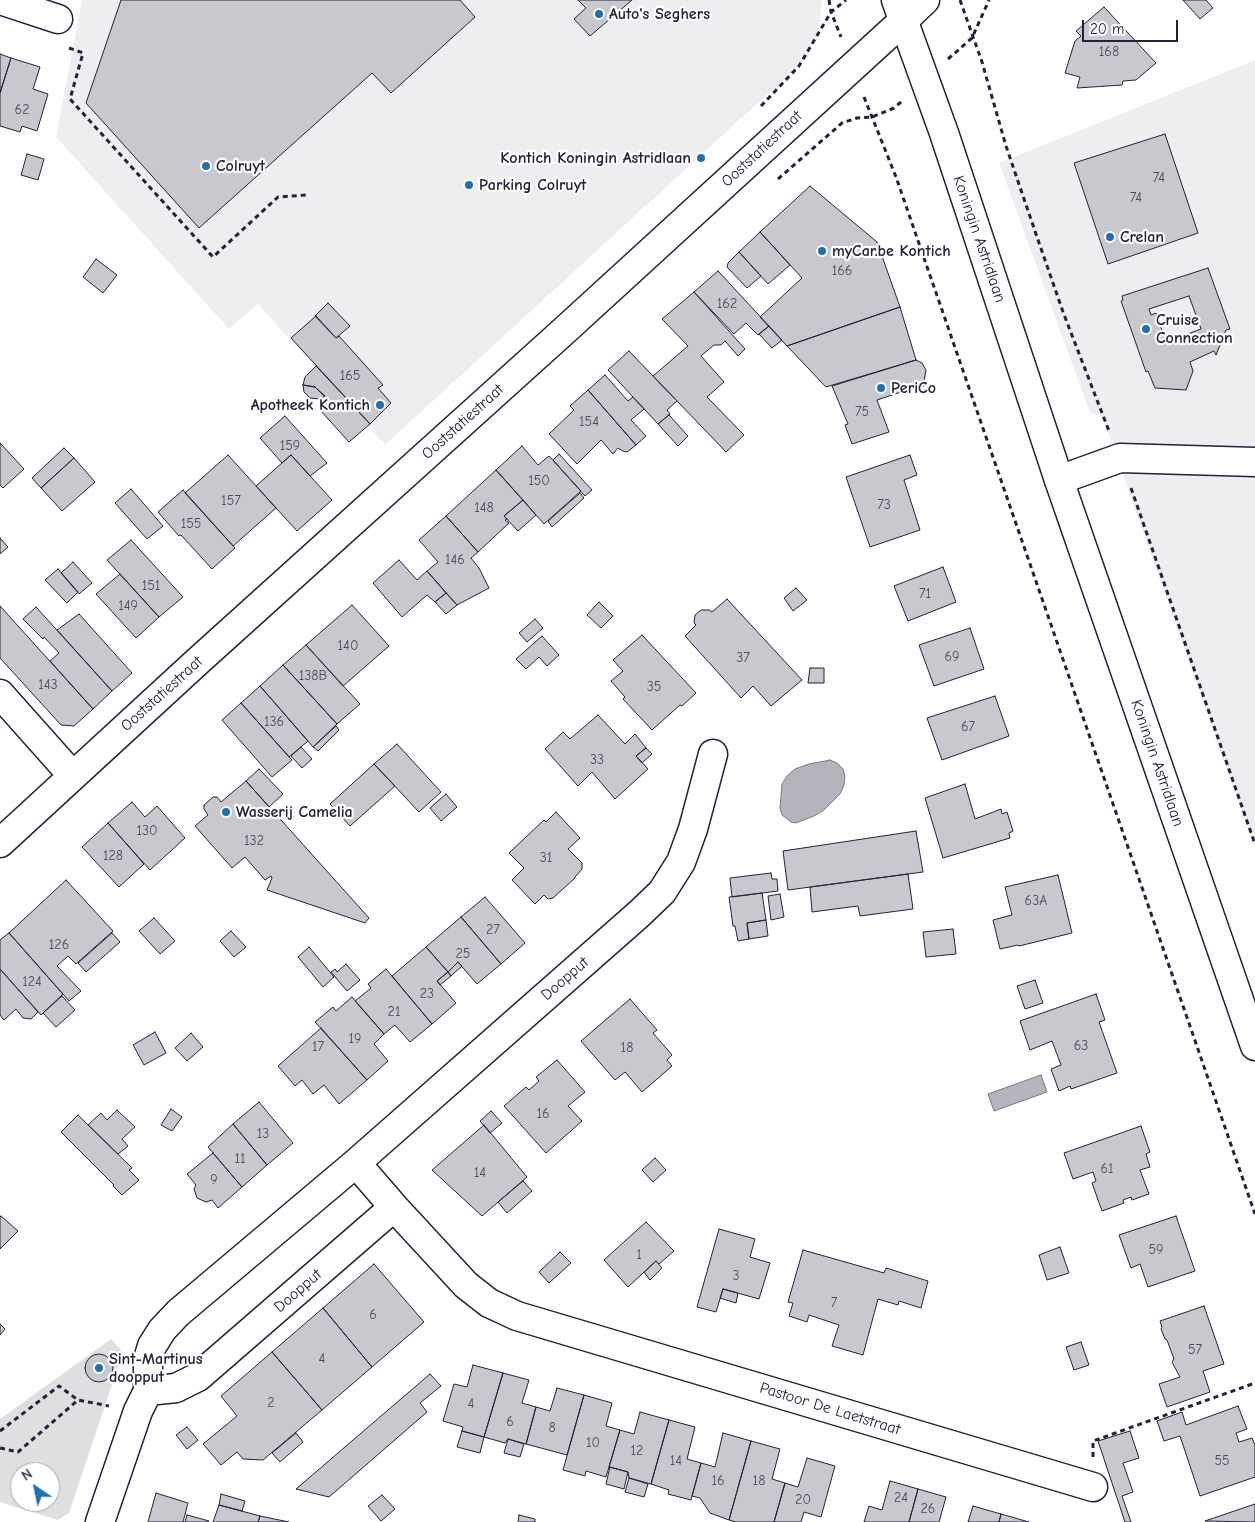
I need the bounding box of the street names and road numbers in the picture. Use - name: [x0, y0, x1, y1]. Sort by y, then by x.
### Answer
- street label: Ooststatiestraat: [718, 107, 806, 191]
- street label: Koningin Astridlaan: [948, 173, 1010, 305]
- street label: Ooststatiestraat: [418, 380, 508, 464]
- street label: Ooststatiestraat: [117, 652, 207, 736]
- street label: Koningin Astridlaan: [1126, 697, 1188, 829]
- street label: Doopput: [537, 953, 593, 1005]
- street label: Doopput: [270, 1265, 326, 1317]
- street label: Pastoor De Laetstraat: [757, 1378, 903, 1440]

